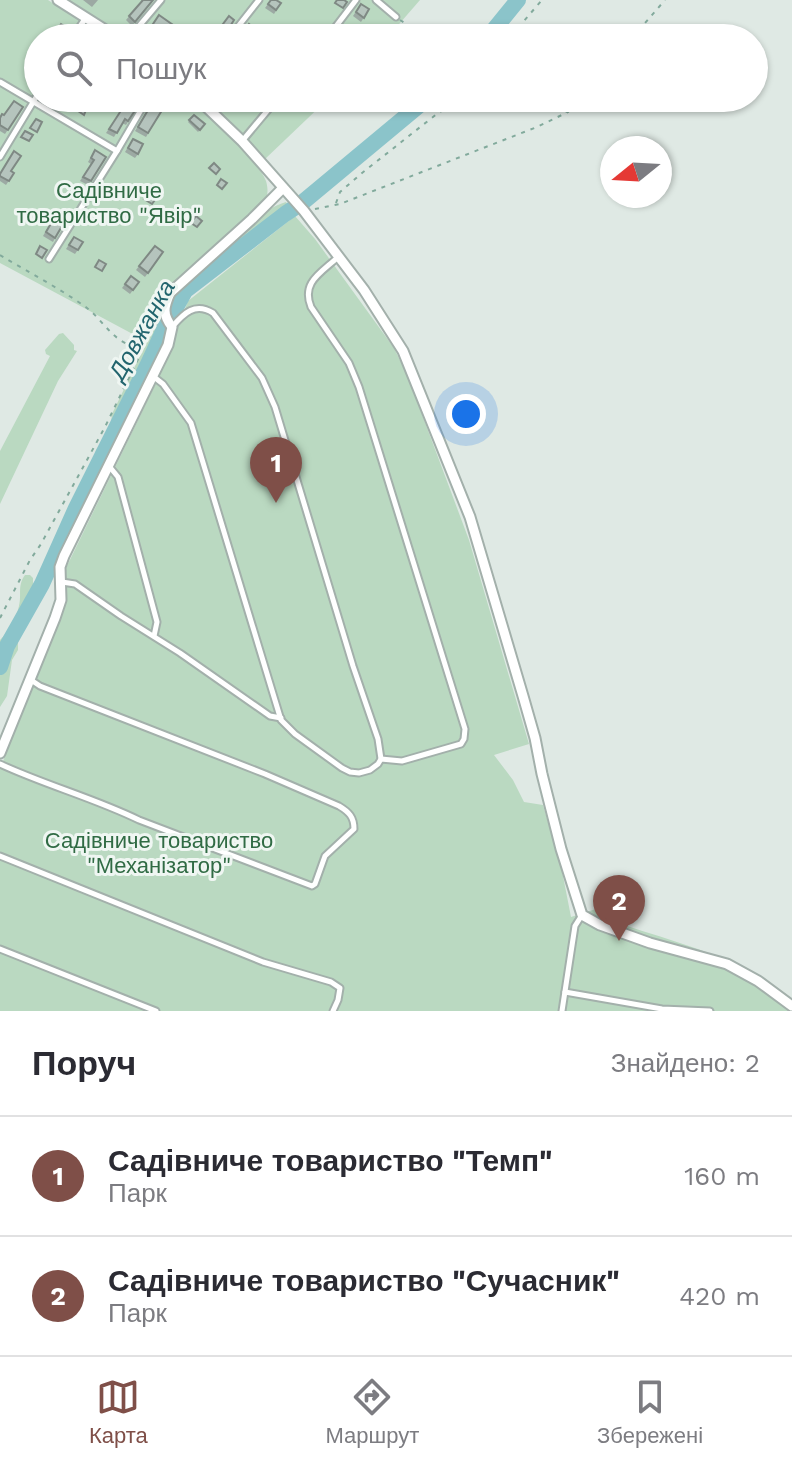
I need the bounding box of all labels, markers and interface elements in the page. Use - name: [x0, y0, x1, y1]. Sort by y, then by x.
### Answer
- search box: [24, 24, 768, 112]
- icon: search: [52, 46, 96, 90]
- text: Пошук: [116, 51, 206, 86]
- north arrow: [600, 136, 672, 208]
- park label: Садівниче товариство "Явір": [17, 178, 201, 228]
- water label: Довжанка: [102, 275, 181, 388]
- your location: [446, 394, 486, 434]
- pin: 1: [250, 437, 302, 503]
- park label: Садівниче товариство "Механізатор": [45, 828, 273, 878]
- pin: 2: [593, 875, 645, 941]
- text: Поруч: [32, 1043, 136, 1083]
- text: Знайдено: 2: [611, 1048, 760, 1078]
- text: Садівниче товариство "Темп": [108, 1143, 552, 1178]
- text: 1: [52, 1161, 64, 1191]
- text: 160 m: [684, 1161, 760, 1191]
- text: Парк: [108, 1178, 167, 1208]
- text: Садівниче товариство "Сучасник": [108, 1263, 620, 1298]
- text: 2: [50, 1281, 66, 1311]
- text: 420 m: [679, 1281, 760, 1311]
- text: Парк: [108, 1298, 167, 1328]
- tab: Карта: [89, 1375, 148, 1449]
- tab: Маршрут: [326, 1375, 419, 1449]
- tab: Збережені: [597, 1375, 703, 1449]

